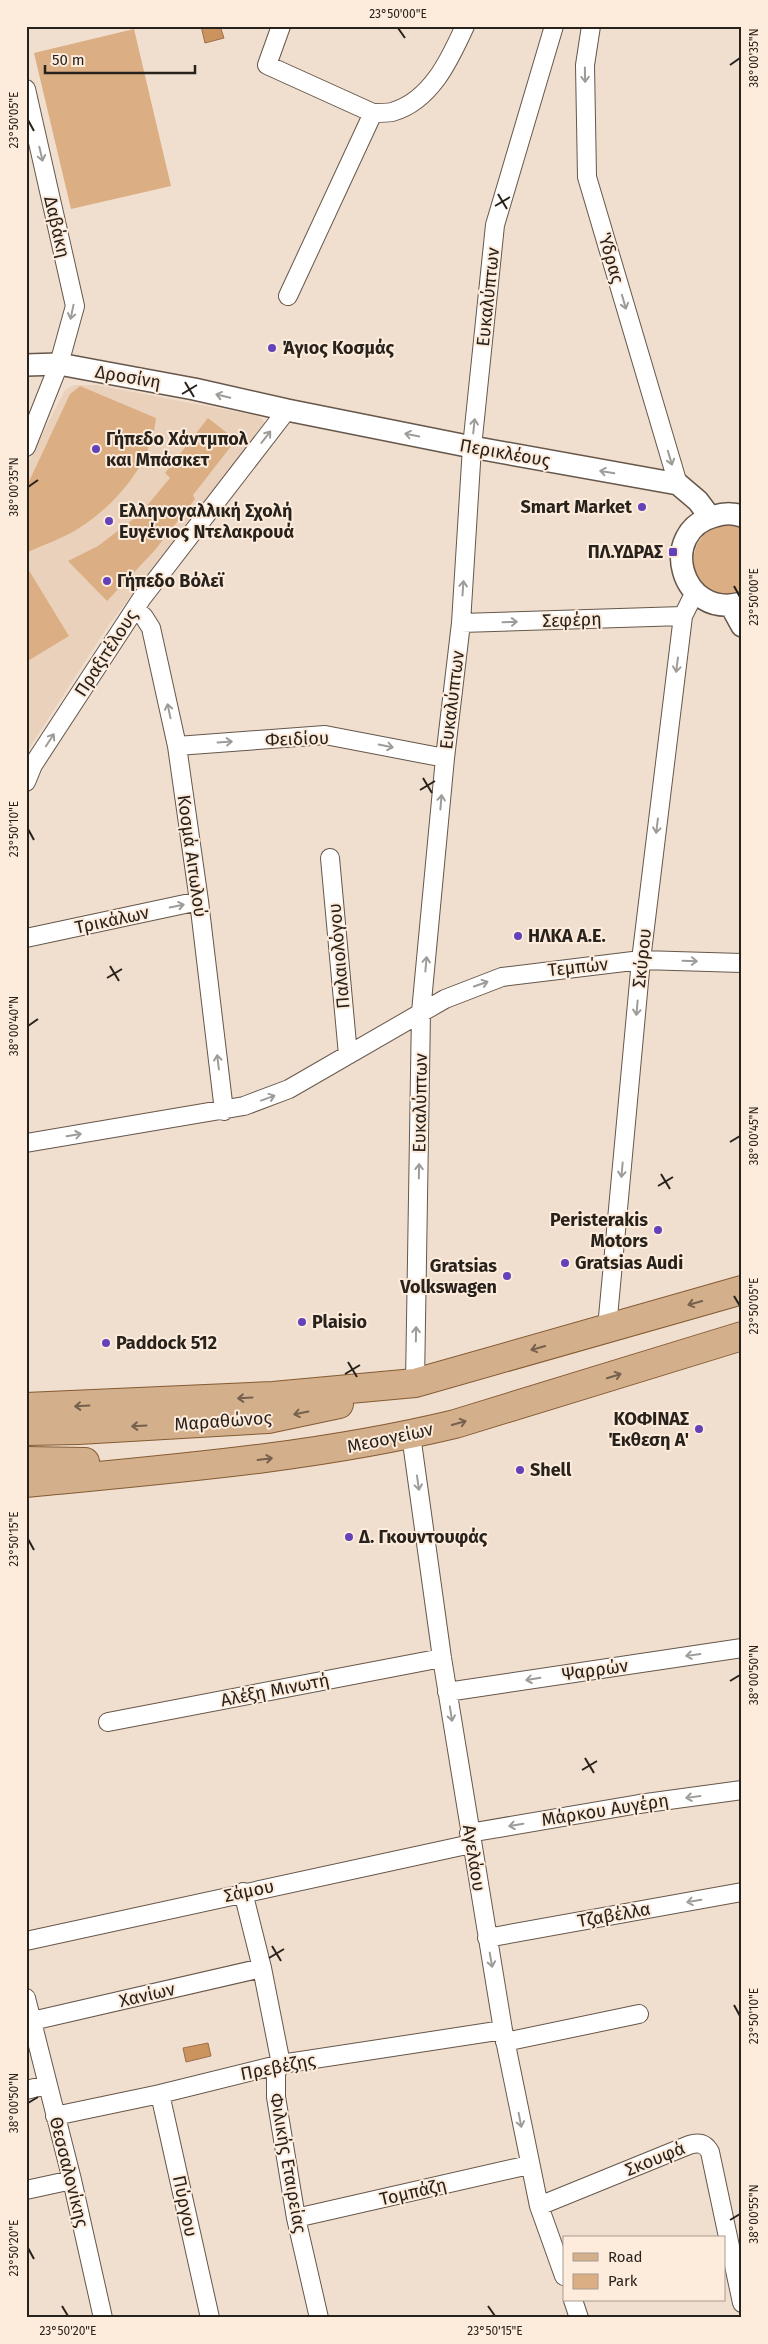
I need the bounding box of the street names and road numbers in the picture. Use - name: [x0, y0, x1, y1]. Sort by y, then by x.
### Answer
- street label: Δαβάκη: [39, 194, 75, 260]
- street label: Ύδρας: [593, 230, 629, 286]
- street label: Ευκαλύπτων: [472, 246, 504, 348]
- street label: Δροσίνη: [93, 360, 163, 394]
- street label: Περικλέους: [458, 434, 553, 472]
- street label: Πραξιτέλους: [70, 605, 143, 701]
- street label: Σεφέρη: [542, 608, 602, 632]
- street label: Ευκαλύπτων: [435, 649, 469, 751]
- street label: Φειδίου: [265, 727, 329, 751]
- street label: Κοσμά Αιτωλού: [173, 793, 211, 919]
- street label: Τρικάλων: [73, 901, 151, 939]
- street label: Παλαιολόγου: [323, 902, 355, 1010]
- street label: Σκύρου: [628, 927, 656, 989]
- street label: Τεμπών: [547, 953, 610, 981]
- street label: Ευκαλύπτων: [408, 1053, 432, 1153]
- street label: Μαραθώνος: [174, 1407, 273, 1435]
- street label: Μεσογείων: [345, 1418, 435, 1458]
- street label: Ψαρρών: [561, 1654, 630, 1686]
- street label: Αλέξη Μινωτή: [219, 1669, 331, 1711]
- street label: Μάρκου Αυγέρη: [540, 1789, 670, 1831]
- street label: Αγελάου: [458, 1823, 490, 1893]
- street label: Σάμου: [222, 1875, 276, 1907]
- street label: Τζαβέλλα: [576, 1898, 652, 1932]
- street label: Χανίων: [117, 1978, 177, 2012]
- street label: Πρεβέζης: [239, 2049, 318, 2085]
- street label: Φιλικής Εταιρείας: [265, 2091, 311, 2235]
- street label: Θεσσαλονίκης: [45, 2114, 94, 2230]
- street label: Σκουφά: [622, 2137, 688, 2181]
- street label: Πύργου: [168, 2173, 202, 2239]
- street label: Τομπάζη: [377, 2174, 449, 2210]

